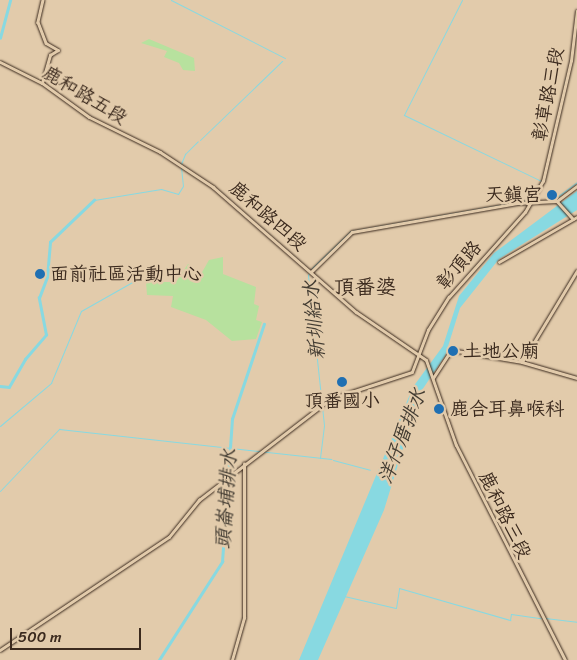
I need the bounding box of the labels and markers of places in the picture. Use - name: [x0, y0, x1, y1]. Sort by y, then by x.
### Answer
- place label: 天鎮宮: [485, 184, 542, 206]
- marker: 天鎮宮: [546, 189, 558, 201]
- place label: 面前社區活動中心: [50, 263, 202, 285]
- marker: 面前社區活動中心: [34, 268, 46, 280]
- place label: 土地公廟: [463, 340, 539, 362]
- marker: 土地公廟: [447, 345, 459, 357]
- marker: 頂番國小: [336, 376, 348, 388]
- place label: 頂番國小: [304, 390, 380, 412]
- place label: 鹿合耳鼻喉科: [450, 398, 564, 420]
- marker: 鹿合耳鼻喉科: [432, 402, 446, 416]

